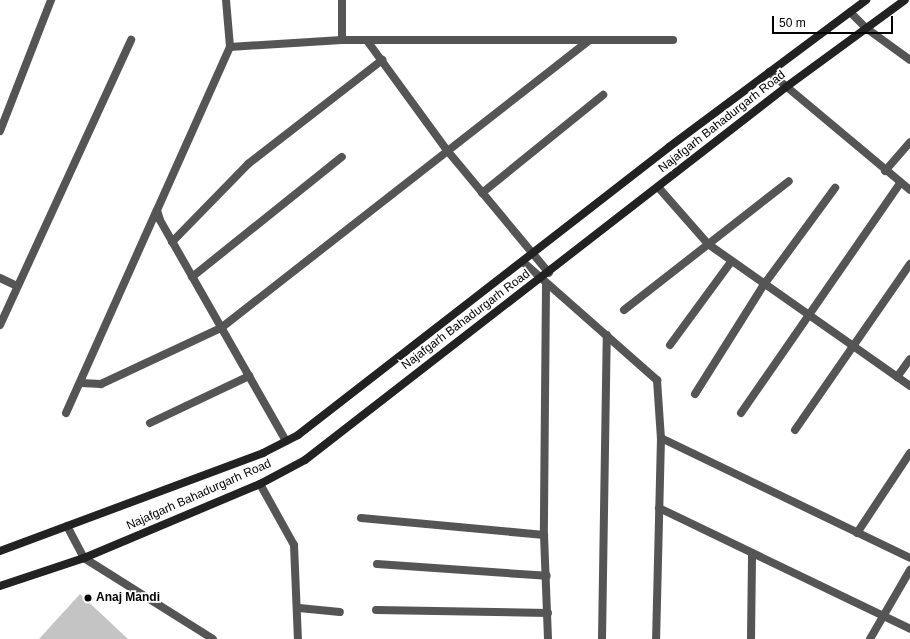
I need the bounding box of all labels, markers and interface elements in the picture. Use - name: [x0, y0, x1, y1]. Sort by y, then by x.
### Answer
- scale bar: [774, 8, 895, 34]
- text: 50 m: [779, 16, 806, 30]
- street label: Najafgarh Bahadurgarh Road: [656, 68, 788, 176]
- street label: Najafgarh Bahadurgarh Road: [399, 267, 533, 373]
- street label: Najafgarh Bahadurgarh Road: [124, 457, 274, 533]
- place label: Anaj Mandi: [96, 591, 160, 605]
- marker: Anaj Mandi: [83, 593, 93, 603]

